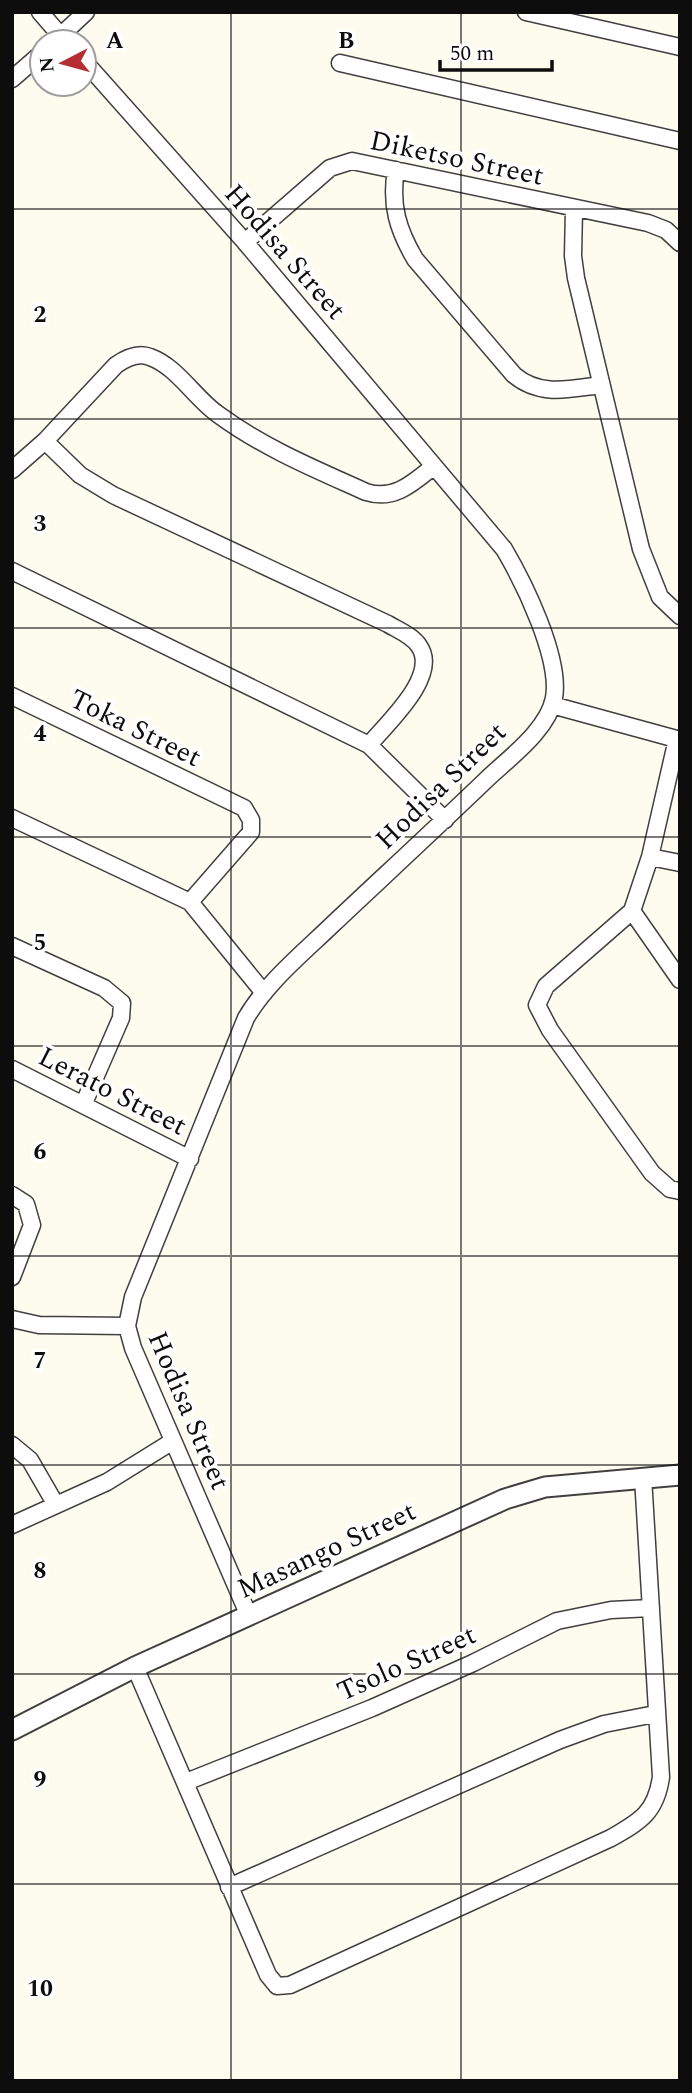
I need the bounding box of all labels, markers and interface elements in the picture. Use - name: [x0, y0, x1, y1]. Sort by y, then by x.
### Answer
- text: A: [106, 24, 124, 59]
- text: B: [338, 24, 354, 59]
- north arrow: [28, 28, 98, 98]
- scale bar: [440, 28, 552, 72]
- text: 50 m: [450, 38, 494, 70]
- text: N: [32, 55, 63, 74]
- street label: Diketso Street: [366, 119, 548, 198]
- street label: Hodisa Street: [213, 174, 356, 330]
- text: 2: [34, 298, 47, 333]
- text: 3: [34, 507, 47, 542]
- street label: Toka Street: [62, 678, 209, 779]
- street label: Hodisa Street: [365, 712, 517, 860]
- text: 4: [34, 717, 47, 752]
- text: 5: [34, 926, 46, 961]
- street label: Lerato Street: [30, 1035, 194, 1147]
- text: 6: [34, 1135, 47, 1170]
- street label: Hodisa Street: [136, 1325, 241, 1497]
- text: 7: [34, 1344, 46, 1379]
- street label: Masango Street: [230, 1490, 423, 1611]
- text: 8: [34, 1554, 46, 1589]
- street label: Tsolo Street: [330, 1613, 483, 1713]
- text: 9: [34, 1763, 47, 1798]
- text: 10: [27, 1972, 53, 2007]

